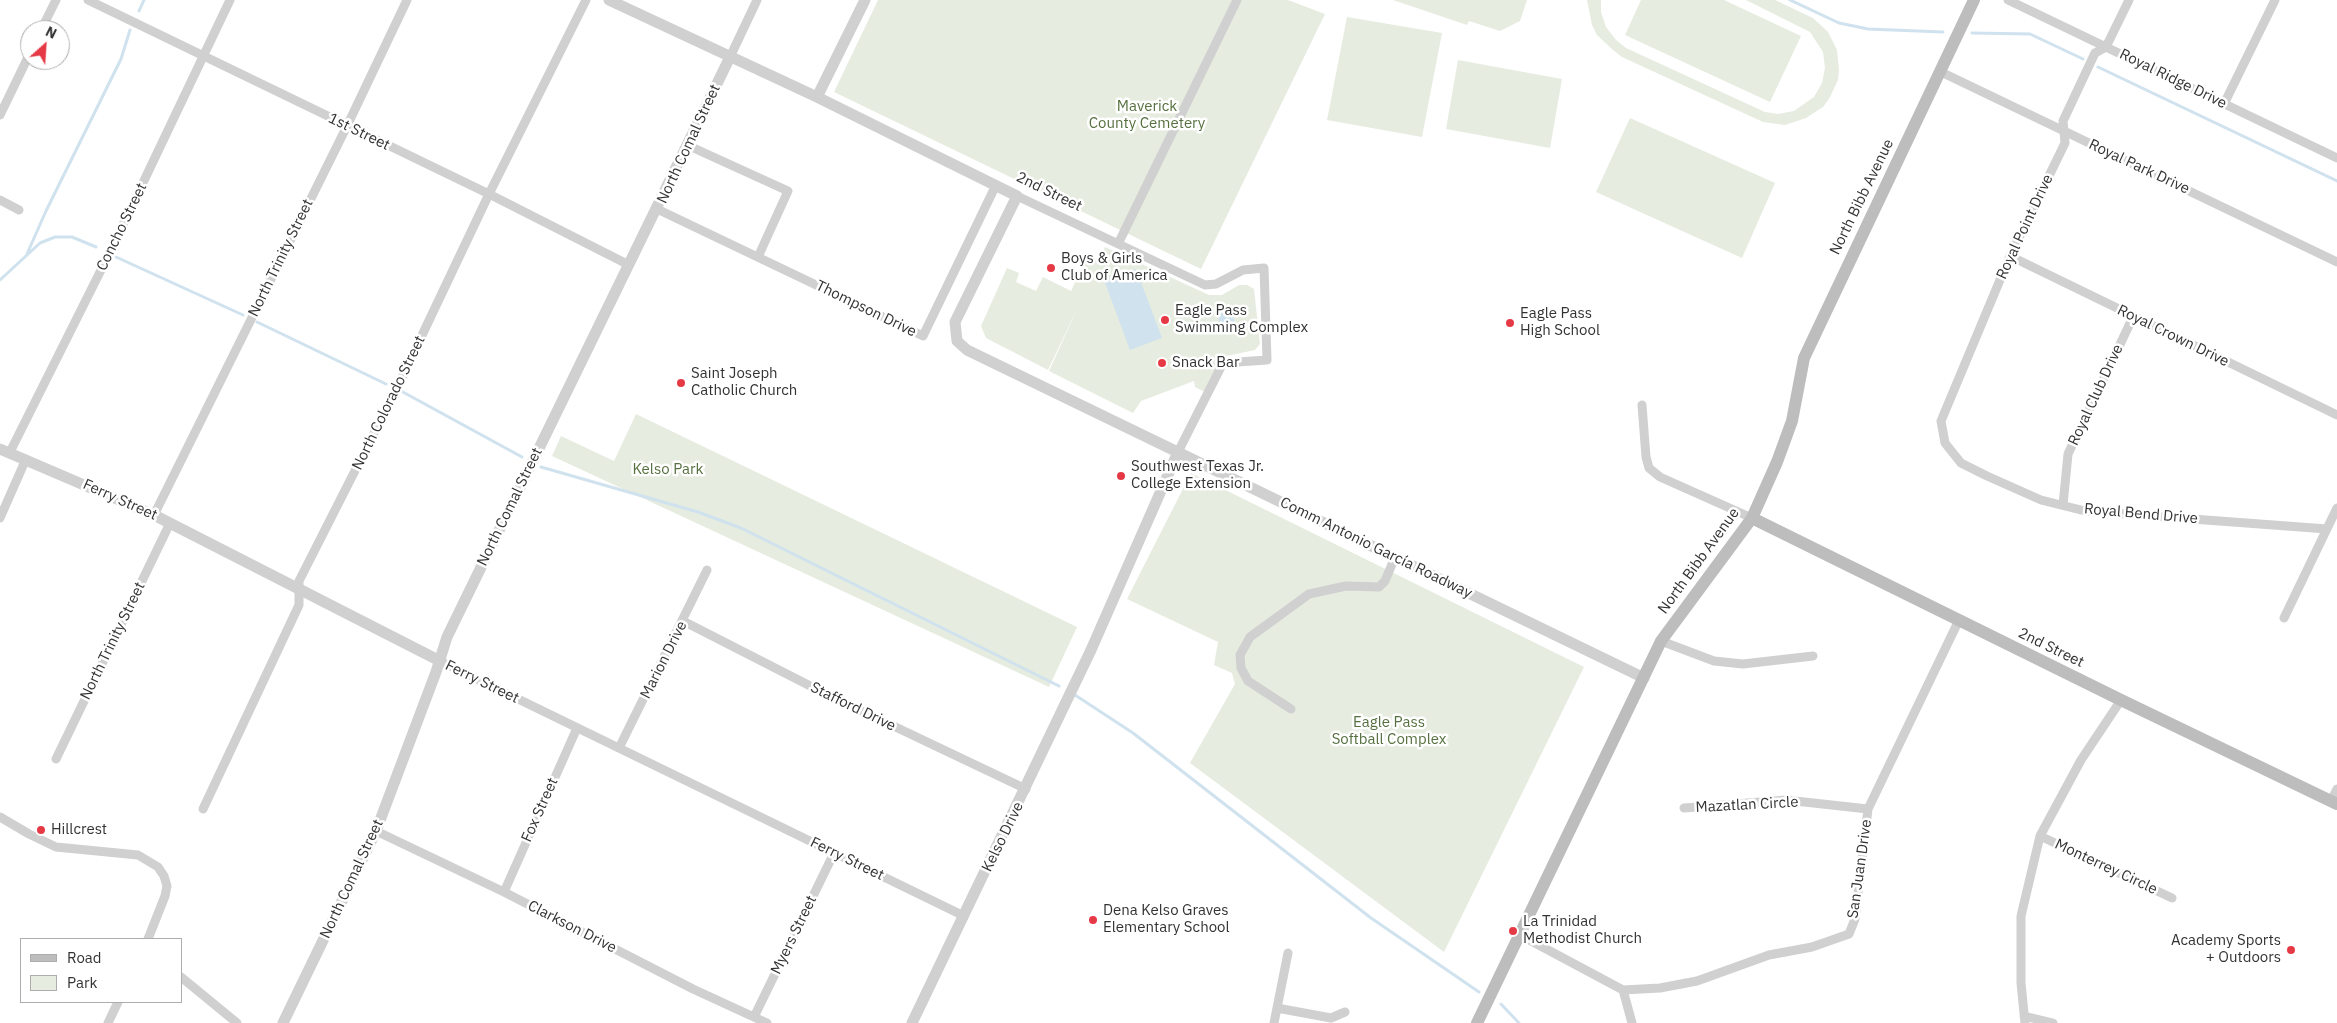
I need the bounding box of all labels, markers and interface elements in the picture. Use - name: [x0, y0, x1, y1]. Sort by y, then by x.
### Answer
- north arrow: [20, 20, 70, 70]
- text: N: [43, 22, 60, 43]
- street label: Royal Ridge Drive: [2116, 45, 2230, 113]
- street label: North Comal Street: [653, 82, 725, 206]
- park label: Maverick County Cemetery: [1089, 98, 1205, 133]
- street label: 1st Street: [325, 109, 393, 155]
- street label: North Bibb Avenue: [1826, 136, 1898, 258]
- street label: Royal Park Drive: [2086, 136, 2192, 198]
- street label: 2nd Street: [1013, 168, 1085, 216]
- street label: Royal Point Drive: [1993, 172, 2057, 282]
- street label: Concho Street: [93, 180, 151, 274]
- street label: North Trinity Street: [245, 196, 317, 320]
- place label: Boys & Girls Club of America: [1061, 250, 1168, 285]
- marker: Boys & Girls Club of America: [1045, 262, 1057, 274]
- street label: Thompson Drive: [813, 277, 919, 341]
- street label: Royal Crown Drive: [2114, 301, 2232, 371]
- place label: Eagle Pass Swimming Complex: [1175, 302, 1308, 337]
- place label: Eagle Pass High School: [1520, 305, 1600, 340]
- marker: Eagle Pass Swimming Complex: [1159, 314, 1171, 326]
- marker: Eagle Pass High School: [1504, 317, 1516, 329]
- street label: North Colorado Street: [349, 333, 429, 473]
- street label: Royal Club Drive: [2065, 342, 2127, 448]
- place label: Snack Bar: [1172, 354, 1240, 372]
- marker: Snack Bar: [1156, 357, 1168, 369]
- place label: Saint Joseph Catholic Church: [691, 365, 797, 400]
- marker: Saint Joseph Catholic Church: [675, 377, 687, 389]
- street label: North Comal Street: [474, 445, 546, 569]
- place label: Southwest Texas Jr. College Extension: [1131, 458, 1264, 493]
- park label: Kelso Park: [632, 461, 704, 479]
- marker: Southwest Texas Jr. College Extension: [1115, 470, 1127, 482]
- street label: Ferry Street: [80, 476, 160, 524]
- street label: Comm Antonio García Roadway: [1277, 494, 1475, 602]
- street label: Royal Bend Drive: [2083, 500, 2199, 528]
- street label: North Bibb Avenue: [1655, 505, 1743, 617]
- street label: North Trinity Street: [77, 579, 149, 703]
- street label: Marion Drive: [637, 618, 691, 702]
- street label: 2nd Street: [2015, 624, 2087, 672]
- street label: Ferry Street: [442, 656, 522, 708]
- street label: Stafford Drive: [807, 679, 899, 735]
- park label: Eagle Pass Softball Complex: [1332, 714, 1446, 749]
- street label: Fox Street: [518, 775, 562, 845]
- street label: Mazatlan Circle: [1695, 793, 1799, 817]
- street label: Kelso Drive: [978, 799, 1028, 875]
- street label: North Comal Street: [316, 817, 388, 941]
- street label: San Juan Drive: [1844, 818, 1876, 920]
- place label: Hillcrest: [51, 821, 107, 839]
- marker: Hillcrest: [35, 824, 47, 836]
- street label: Ferry Street: [807, 833, 887, 885]
- street label: Monterrey Circle: [2052, 835, 2160, 899]
- street label: Myers Street: [767, 893, 821, 977]
- street label: Clarkson Drive: [525, 897, 619, 957]
- place label: Dena Kelso Graves Elementary School: [1103, 902, 1230, 937]
- place label: La Trinidad Methodist Church: [1523, 913, 1642, 948]
- marker: Dena Kelso Graves Elementary School: [1087, 914, 1099, 926]
- marker: La Trinidad Methodist Church: [1507, 925, 1519, 937]
- place label: Academy Sports + Outdoors: [2171, 932, 2281, 967]
- legend: [20, 938, 182, 1003]
- marker: Academy Sports + Outdoors: [2285, 944, 2297, 956]
- text: Road: [67, 948, 102, 967]
- text: Park: [67, 973, 97, 992]

